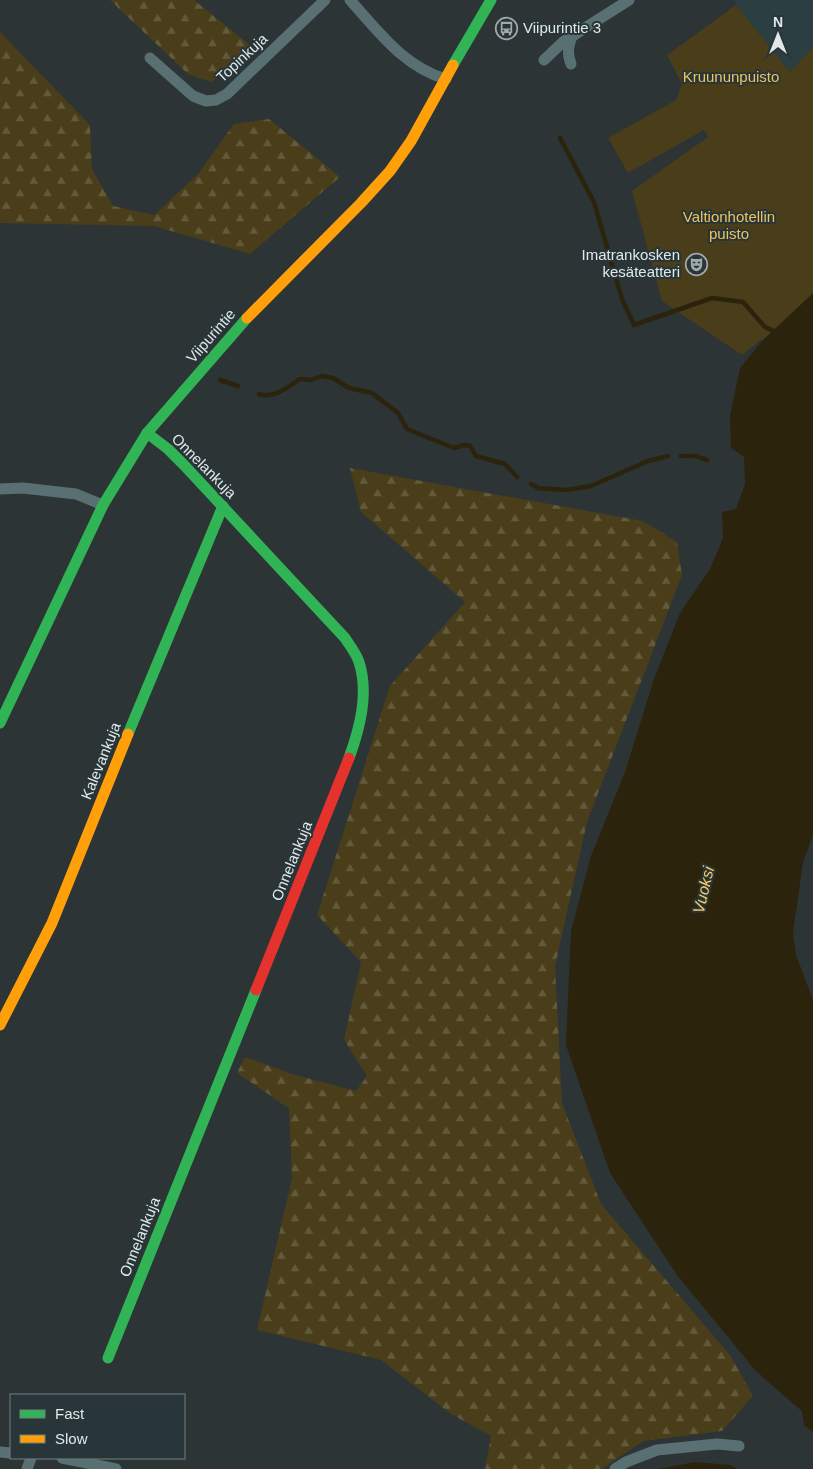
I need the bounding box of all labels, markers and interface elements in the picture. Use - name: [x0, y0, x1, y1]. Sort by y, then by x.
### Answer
- north arrow: [753, 10, 803, 60]
- text: N: [773, 14, 783, 30]
- bus stop icon: Viipurintie 3: [495, 16, 519, 40]
- place label: Viipurintie 3: [523, 19, 601, 36]
- street label: Topinkuja: [213, 29, 271, 85]
- park label: Kruununpuisto: [683, 68, 779, 85]
- park label: Valtionhotellin puisto: [683, 208, 775, 242]
- place label: Imatrankosken kesäteatteri: [582, 246, 680, 280]
- theatre icon: Imatrankosken kesäteatteri: [684, 252, 708, 276]
- street label: Viipurintie: [183, 305, 239, 366]
- street label: Onnelankuja: [169, 430, 241, 502]
- street label: Kalevankuja: [77, 719, 124, 802]
- street label: Onnelankuja: [268, 818, 315, 903]
- water label: Vuoksi: [690, 865, 717, 915]
- street label: Onnelankuja: [116, 1194, 163, 1279]
- legend: [10, 1394, 185, 1459]
- text: Fast: [55, 1405, 85, 1422]
- text: Slow: [55, 1430, 88, 1447]

